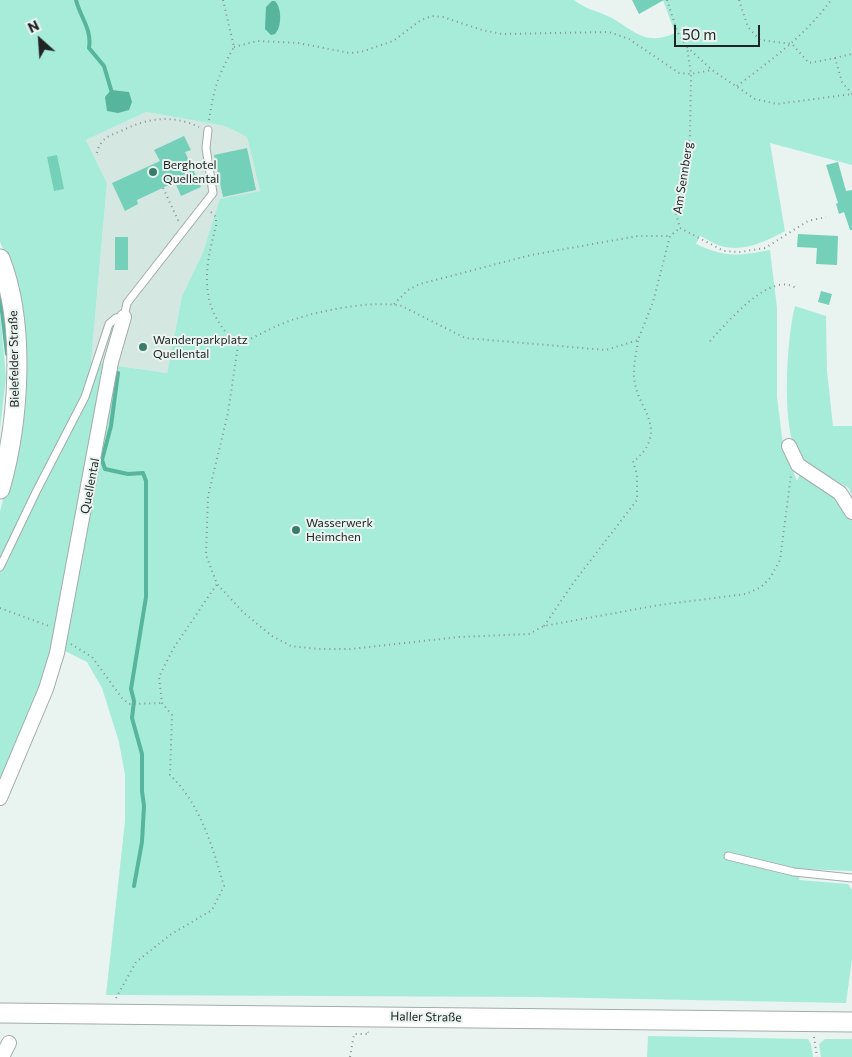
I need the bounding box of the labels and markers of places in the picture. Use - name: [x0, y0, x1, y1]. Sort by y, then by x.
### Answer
- place label: Berghotel Quellental: [163, 158, 219, 186]
- marker: Berghotel Quellental: [147, 166, 159, 178]
- place label: Wanderparkplatz Quellental: [153, 333, 248, 361]
- marker: Wanderparkplatz Quellental: [137, 341, 149, 353]
- place label: Wasserwerk Heimchen: [306, 516, 373, 544]
- marker: Wasserwerk Heimchen: [290, 524, 302, 536]

